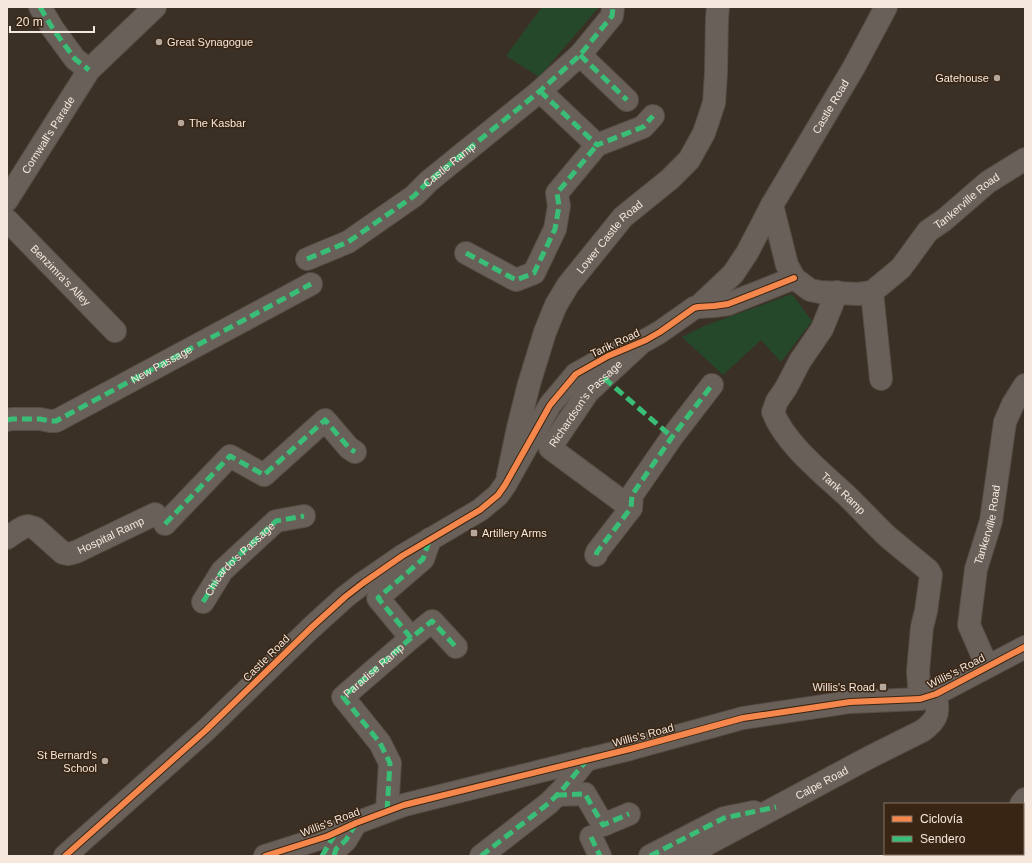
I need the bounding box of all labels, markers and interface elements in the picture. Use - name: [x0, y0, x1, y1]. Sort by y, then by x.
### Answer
- scale bar: [10, 8, 94, 34]
- text: 20 m: [16, 15, 43, 29]
- place label: Great Synagogue: [167, 36, 253, 48]
- marker: Great Synagogue: [154, 37, 164, 47]
- place label: Gatehouse: [935, 72, 989, 84]
- marker: Gatehouse: [992, 73, 1002, 83]
- street label: Castle Road: [810, 77, 851, 136]
- street label: Cornwall's Parade: [19, 94, 77, 176]
- place label: The Kasbar: [189, 117, 246, 129]
- marker: The Kasbar: [176, 118, 186, 128]
- street label: Castle Ramp: [421, 140, 478, 189]
- street label: Tankerville Road: [931, 170, 1002, 231]
- street label: Lower Castle Road: [574, 198, 645, 276]
- street label: Benzimra's Alley: [28, 242, 93, 309]
- street label: Tarik Road: [589, 326, 641, 360]
- street label: New Passage: [129, 343, 194, 386]
- street label: Richardson's Passage: [546, 358, 624, 449]
- street label: Tank Ramp: [819, 470, 868, 517]
- street label: Tankerville Road: [972, 484, 1002, 566]
- street label: Hospital Ramp: [75, 514, 146, 556]
- street label: Chicardo's Passage: [202, 519, 277, 598]
- place label: Artillery Arms: [482, 527, 547, 539]
- marker: Artillery Arms: [469, 528, 479, 538]
- street label: Castle Road: [240, 632, 292, 684]
- street label: Paradise Ramp: [341, 641, 406, 700]
- street label: Willis’s Road: [925, 651, 987, 691]
- place label: Willis's Road: [812, 681, 875, 693]
- marker: Willis's Road: [878, 682, 888, 692]
- street label: Willis’s Road: [611, 721, 675, 749]
- place label: St Bernard's School: [37, 749, 97, 774]
- marker: St Bernard's School: [100, 756, 110, 766]
- street label: Calpe Road: [793, 764, 850, 802]
- legend: [884, 803, 1024, 855]
- street label: Willis’s Road: [299, 805, 361, 839]
- text: Ciclovía: [920, 812, 963, 826]
- text: Sendero: [920, 832, 966, 846]

